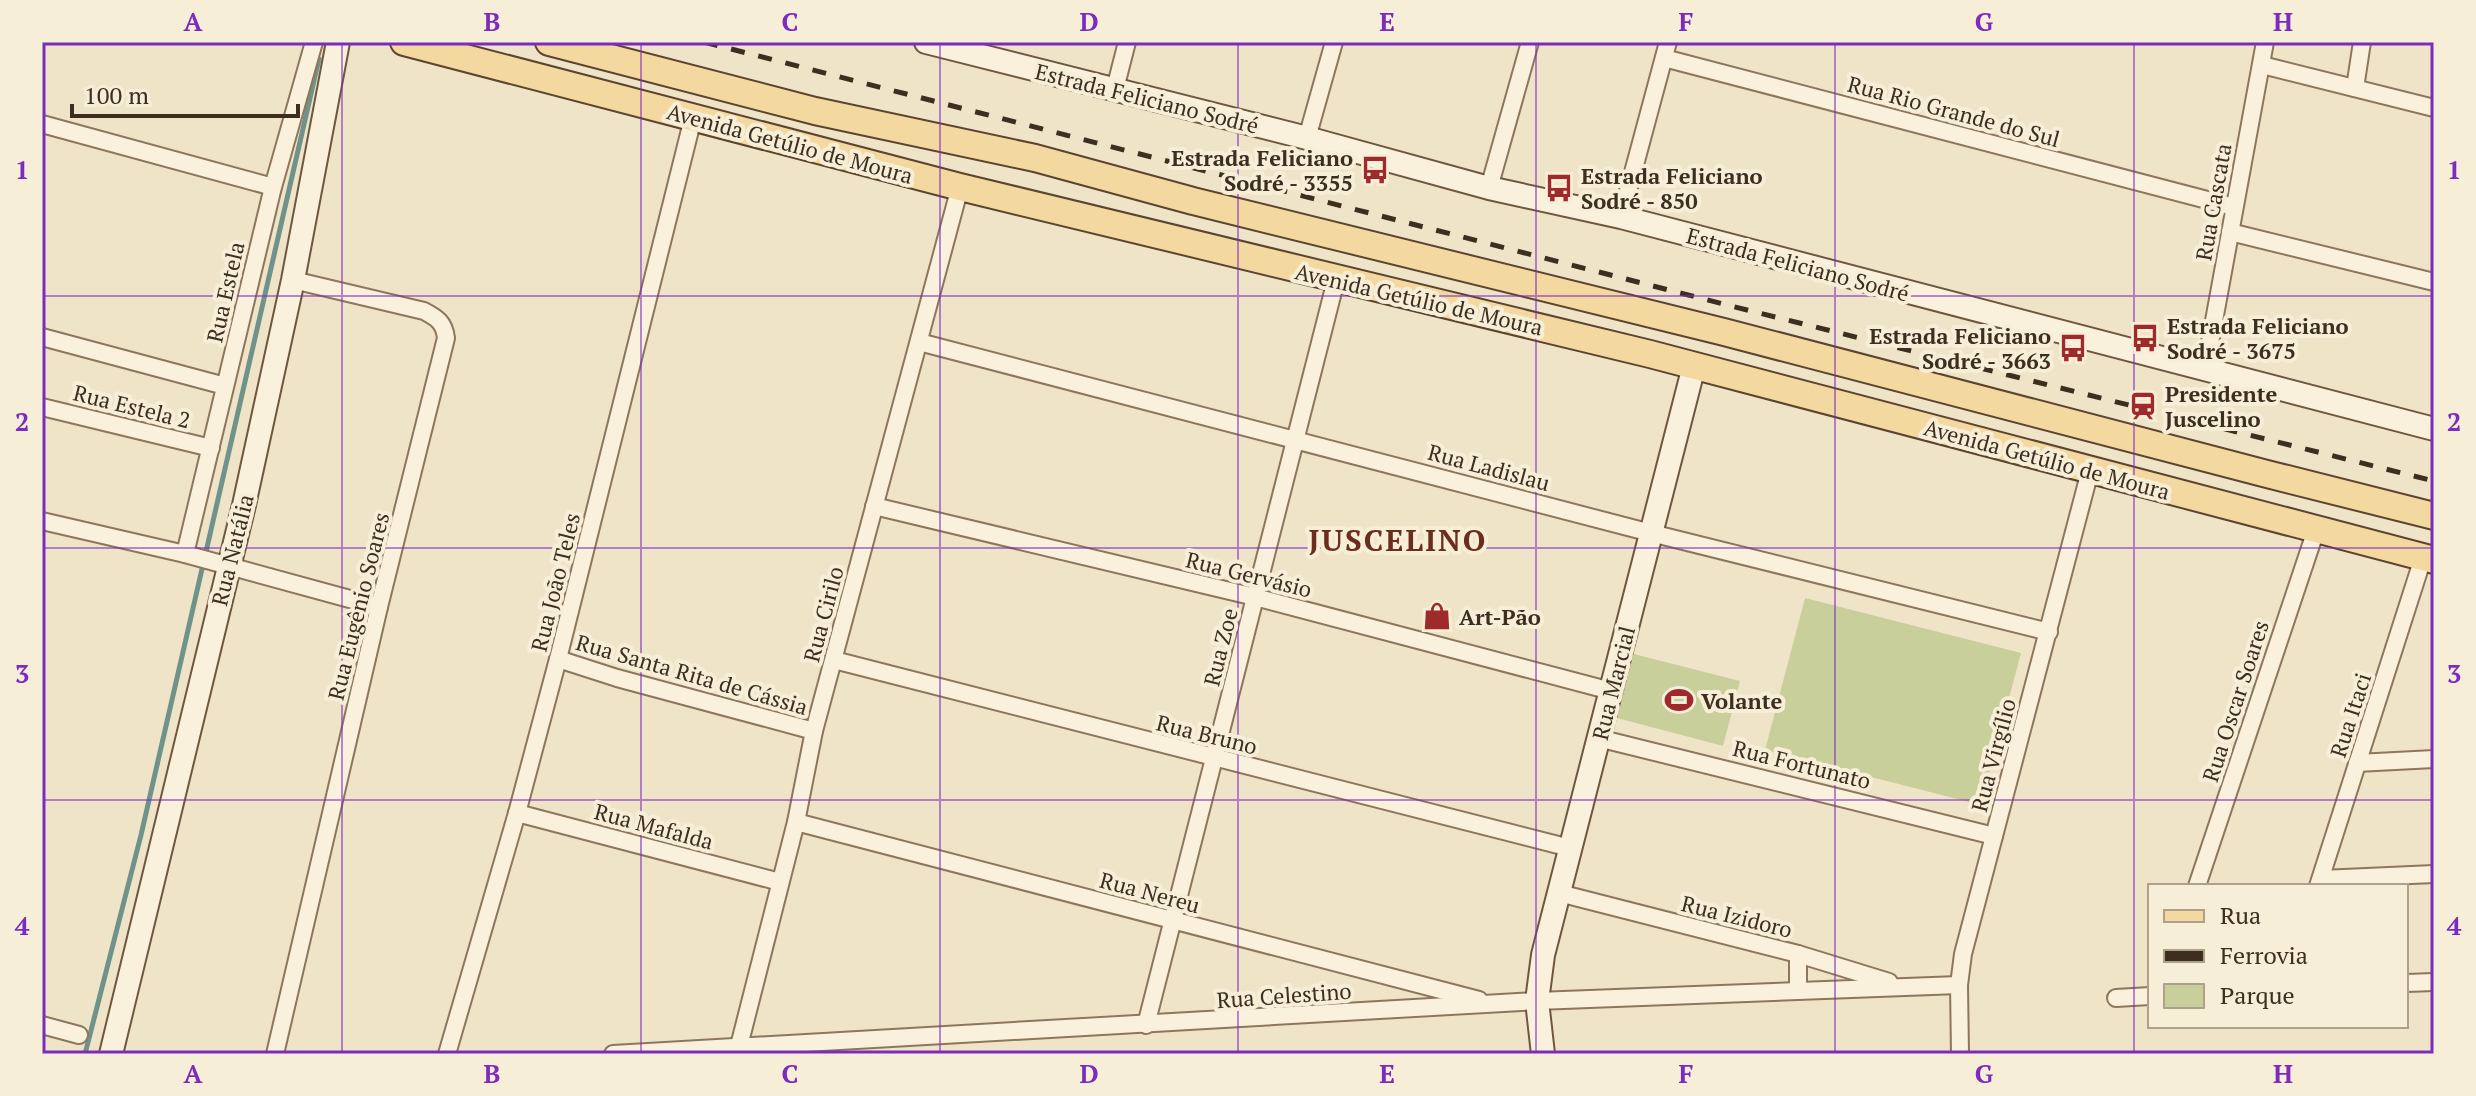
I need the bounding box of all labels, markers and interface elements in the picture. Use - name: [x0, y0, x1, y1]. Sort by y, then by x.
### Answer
- text: A: [184, 4, 203, 38]
- text: B: [484, 4, 500, 38]
- text: C: [782, 4, 798, 38]
- text: D: [1079, 4, 1099, 38]
- text: E: [1379, 4, 1395, 38]
- text: F: [1679, 4, 1694, 38]
- text: G: [1975, 4, 1994, 38]
- text: H: [2273, 4, 2293, 38]
- street label: Estrada Feliciano Sodré: [1032, 56, 1262, 140]
- scale bar: [72, 68, 298, 118]
- street label: Rua Rio Grande do Sul: [1845, 69, 2063, 153]
- text: 100 m: [84, 79, 149, 111]
- street label: Avenida Getúlio de Moura: [664, 96, 916, 190]
- street label: Rua Cascata: [2188, 141, 2238, 263]
- place label: Estrada Feliciano Sodré - 3355: [1171, 143, 1353, 197]
- text: 1: [15, 152, 29, 186]
- text: 1: [2447, 152, 2461, 186]
- bus stop icon: Estrada Feliciano Sodré - 3355: [1360, 155, 1390, 185]
- place label: Estrada Feliciano Sodré - 850: [1581, 161, 1763, 215]
- bus stop icon: Estrada Feliciano Sodré - 850: [1544, 173, 1574, 203]
- street label: Estrada Feliciano Sodré: [1684, 220, 1912, 308]
- street label: Rua Estela: [199, 239, 251, 345]
- street label: Avenida Getúlio de Moura: [1292, 256, 1546, 342]
- place label: Estrada Feliciano Sodré - 3675: [2167, 311, 2349, 365]
- place label: Estrada Feliciano Sodré - 3663: [1869, 321, 2051, 375]
- bus stop icon: Estrada Feliciano Sodré - 3675: [2130, 323, 2160, 353]
- bus stop icon: Estrada Feliciano Sodré - 3663: [2058, 333, 2088, 363]
- street label: Rua Estela 2: [71, 377, 193, 435]
- place label: Presidente Juscelino: [2165, 379, 2277, 433]
- station icon: Presidente Juscelino: [2128, 391, 2158, 421]
- text: 2: [15, 404, 29, 438]
- text: 2: [2447, 404, 2461, 438]
- street label: Avenida Getúlio de Moura: [1921, 412, 2173, 506]
- street label: Rua Ladislau: [1425, 437, 1553, 497]
- street label: Rua Natália: [204, 491, 260, 609]
- street label: Rua Eugênio Soares: [321, 509, 395, 703]
- street label: Rua João Teles: [524, 510, 586, 654]
- district label: JUSCELINO: [1309, 520, 1487, 560]
- street label: Rua Gervásio: [1183, 544, 1315, 604]
- street label: Rua Cirilo: [796, 563, 850, 665]
- shop icon: Art-Pão: [1422, 601, 1452, 631]
- place label: Art-Pão: [1459, 602, 1541, 631]
- street label: Rua Zoe: [1196, 605, 1244, 689]
- street label: Rua Oscar Soares: [2195, 617, 2275, 785]
- street label: Rua Marcial: [1585, 623, 1641, 743]
- street label: Rua Santa Rita de Cássia: [573, 627, 811, 721]
- text: 3: [15, 656, 29, 690]
- text: 3: [2447, 656, 2461, 690]
- street label: Rua Itaci: [2323, 669, 2377, 761]
- sports icon: Volante: [1664, 685, 1694, 715]
- place label: Volante: [1701, 686, 1783, 715]
- street label: Rua Virgílio: [1964, 695, 2022, 815]
- street label: Rua Bruno: [1154, 707, 1260, 761]
- street label: Rua Fortunato: [1730, 733, 1874, 795]
- street label: Rua Mafalda: [591, 796, 717, 856]
- street label: Rua Nereu: [1097, 865, 1204, 919]
- legend: [2148, 884, 2408, 1028]
- street label: Rua Izidoro: [1679, 888, 1795, 944]
- text: Rua: [2220, 899, 2261, 931]
- text: 4: [15, 908, 30, 942]
- text: 4: [2447, 908, 2462, 942]
- text: Ferrovia: [2220, 939, 2308, 971]
- street label: Rua Celestino: [1216, 976, 1352, 1014]
- text: Parque: [2220, 979, 2295, 1011]
- text: A: [184, 1056, 203, 1090]
- text: B: [484, 1056, 500, 1090]
- text: C: [782, 1056, 798, 1090]
- text: D: [1079, 1056, 1099, 1090]
- text: E: [1379, 1056, 1395, 1090]
- text: F: [1679, 1056, 1694, 1090]
- text: G: [1975, 1056, 1994, 1090]
- text: H: [2273, 1056, 2293, 1090]

